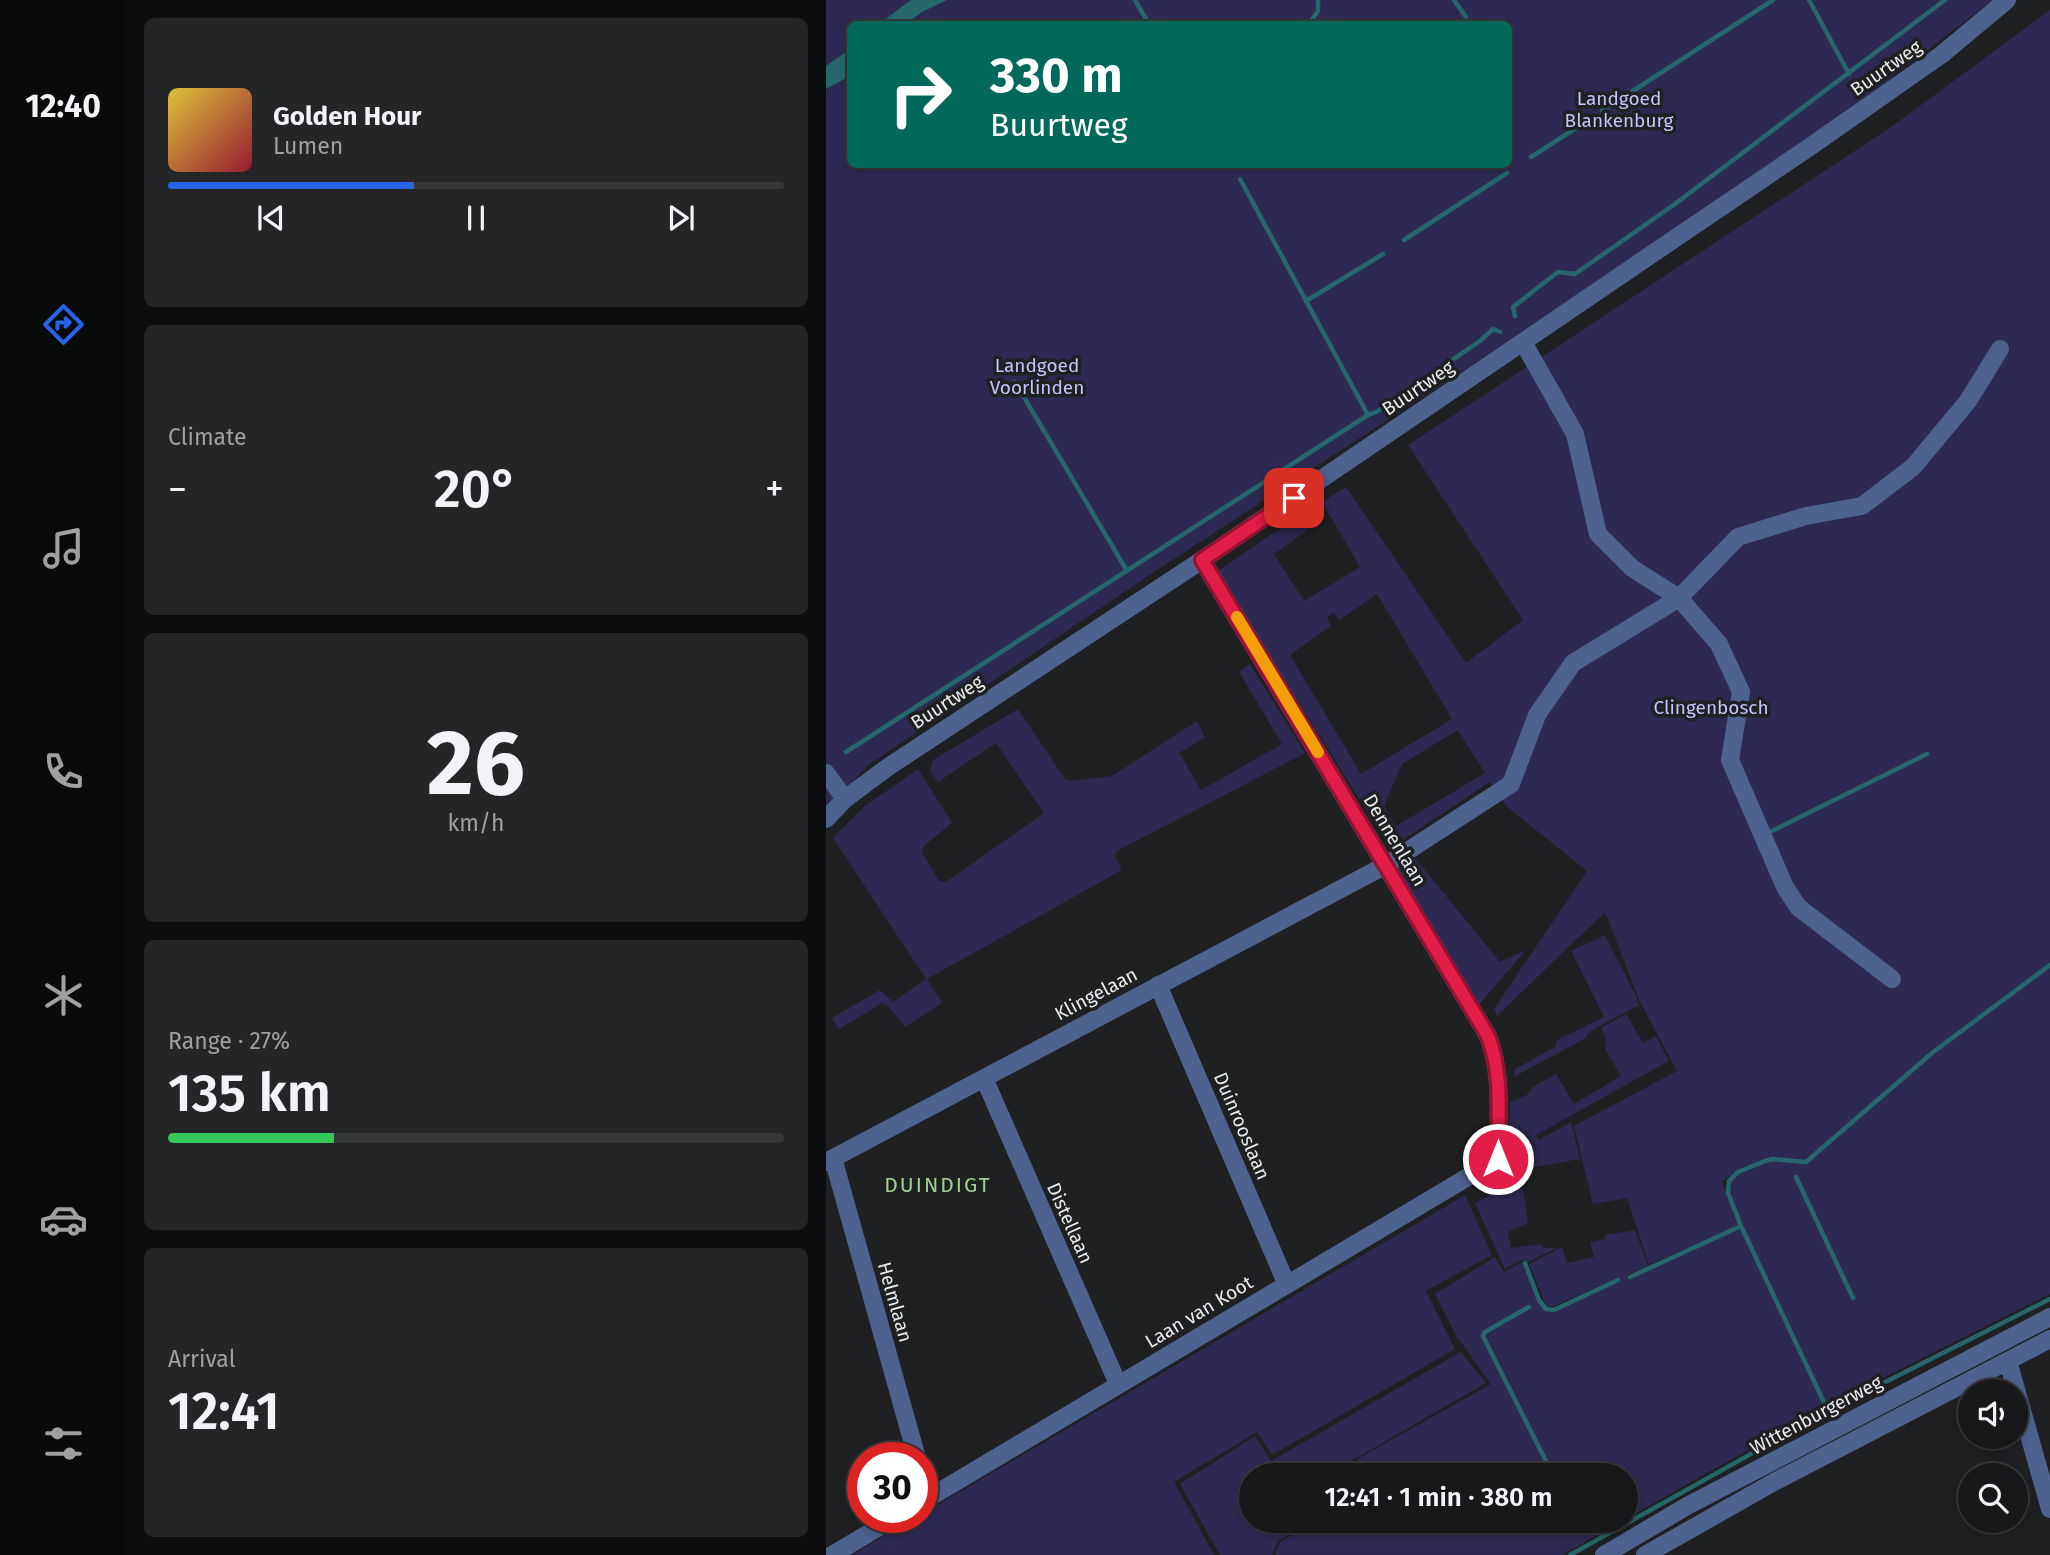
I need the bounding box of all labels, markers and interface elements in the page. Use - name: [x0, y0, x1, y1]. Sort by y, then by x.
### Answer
- street label: Buurtweg: [1846, 35, 1926, 101]
- text: 330 m: [990, 46, 1123, 105]
- icon: right: [875, 49, 966, 140]
- text: 12:40: [25, 87, 101, 125]
- park label: Landgoed Blankenburg: [1565, 87, 1674, 132]
- text: Golden Hour: [273, 101, 421, 132]
- text: Buurtweg: [990, 106, 1128, 144]
- text: Lumen: [273, 132, 343, 160]
- icon: previous: [252, 199, 290, 237]
- icon: pause: [457, 199, 495, 237]
- icon: next: [662, 199, 700, 237]
- icon: directions: [39, 300, 88, 349]
- park label: Landgoed Voorlinden: [990, 354, 1084, 399]
- street label: Buurtweg: [1378, 356, 1458, 420]
- text: Climate: [168, 423, 247, 451]
- text: 20°: [434, 458, 518, 521]
- text: −: [168, 466, 187, 512]
- text: +: [765, 466, 784, 512]
- pin: [1264, 468, 1324, 528]
- icon: arrive: [1275, 479, 1313, 517]
- icon: music: [39, 524, 88, 573]
- street label: Buurtweg: [906, 670, 988, 734]
- park label: Clingenbosch: [1653, 696, 1769, 719]
- text: 26: [427, 709, 525, 818]
- icon: phone: [39, 747, 88, 796]
- street label: Dennenlaan: [1358, 790, 1432, 890]
- text: km/h: [448, 809, 504, 837]
- street label: Klingelaan: [1051, 963, 1141, 1025]
- icon: climate: [39, 971, 88, 1020]
- text: Range · 27%: [168, 1027, 290, 1055]
- text: 135 km: [168, 1062, 331, 1125]
- street label: Duinrooslaan: [1209, 1069, 1275, 1183]
- position arrow: [1461, 1122, 1535, 1196]
- district label: DUINDIGT: [884, 1172, 992, 1198]
- street label: Distellaan: [1042, 1179, 1098, 1267]
- icon: car: [39, 1195, 88, 1244]
- street label: Helmlaan: [873, 1259, 917, 1345]
- street label: Laan van Koot: [1141, 1271, 1257, 1353]
- text: Arrival: [168, 1345, 235, 1373]
- street label: Wittenburgerweg: [1746, 1370, 1886, 1460]
- map controls: [1958, 1379, 2028, 1533]
- button: sound: [1958, 1379, 2028, 1449]
- text: 12:41: [168, 1380, 280, 1443]
- icon: filters: [39, 1419, 88, 1468]
- speed limit sign: 30: [847, 1442, 938, 1533]
- button: search: [1958, 1463, 2028, 1533]
- text: 12:41 · 1 min · 380 m: [1324, 1482, 1553, 1513]

